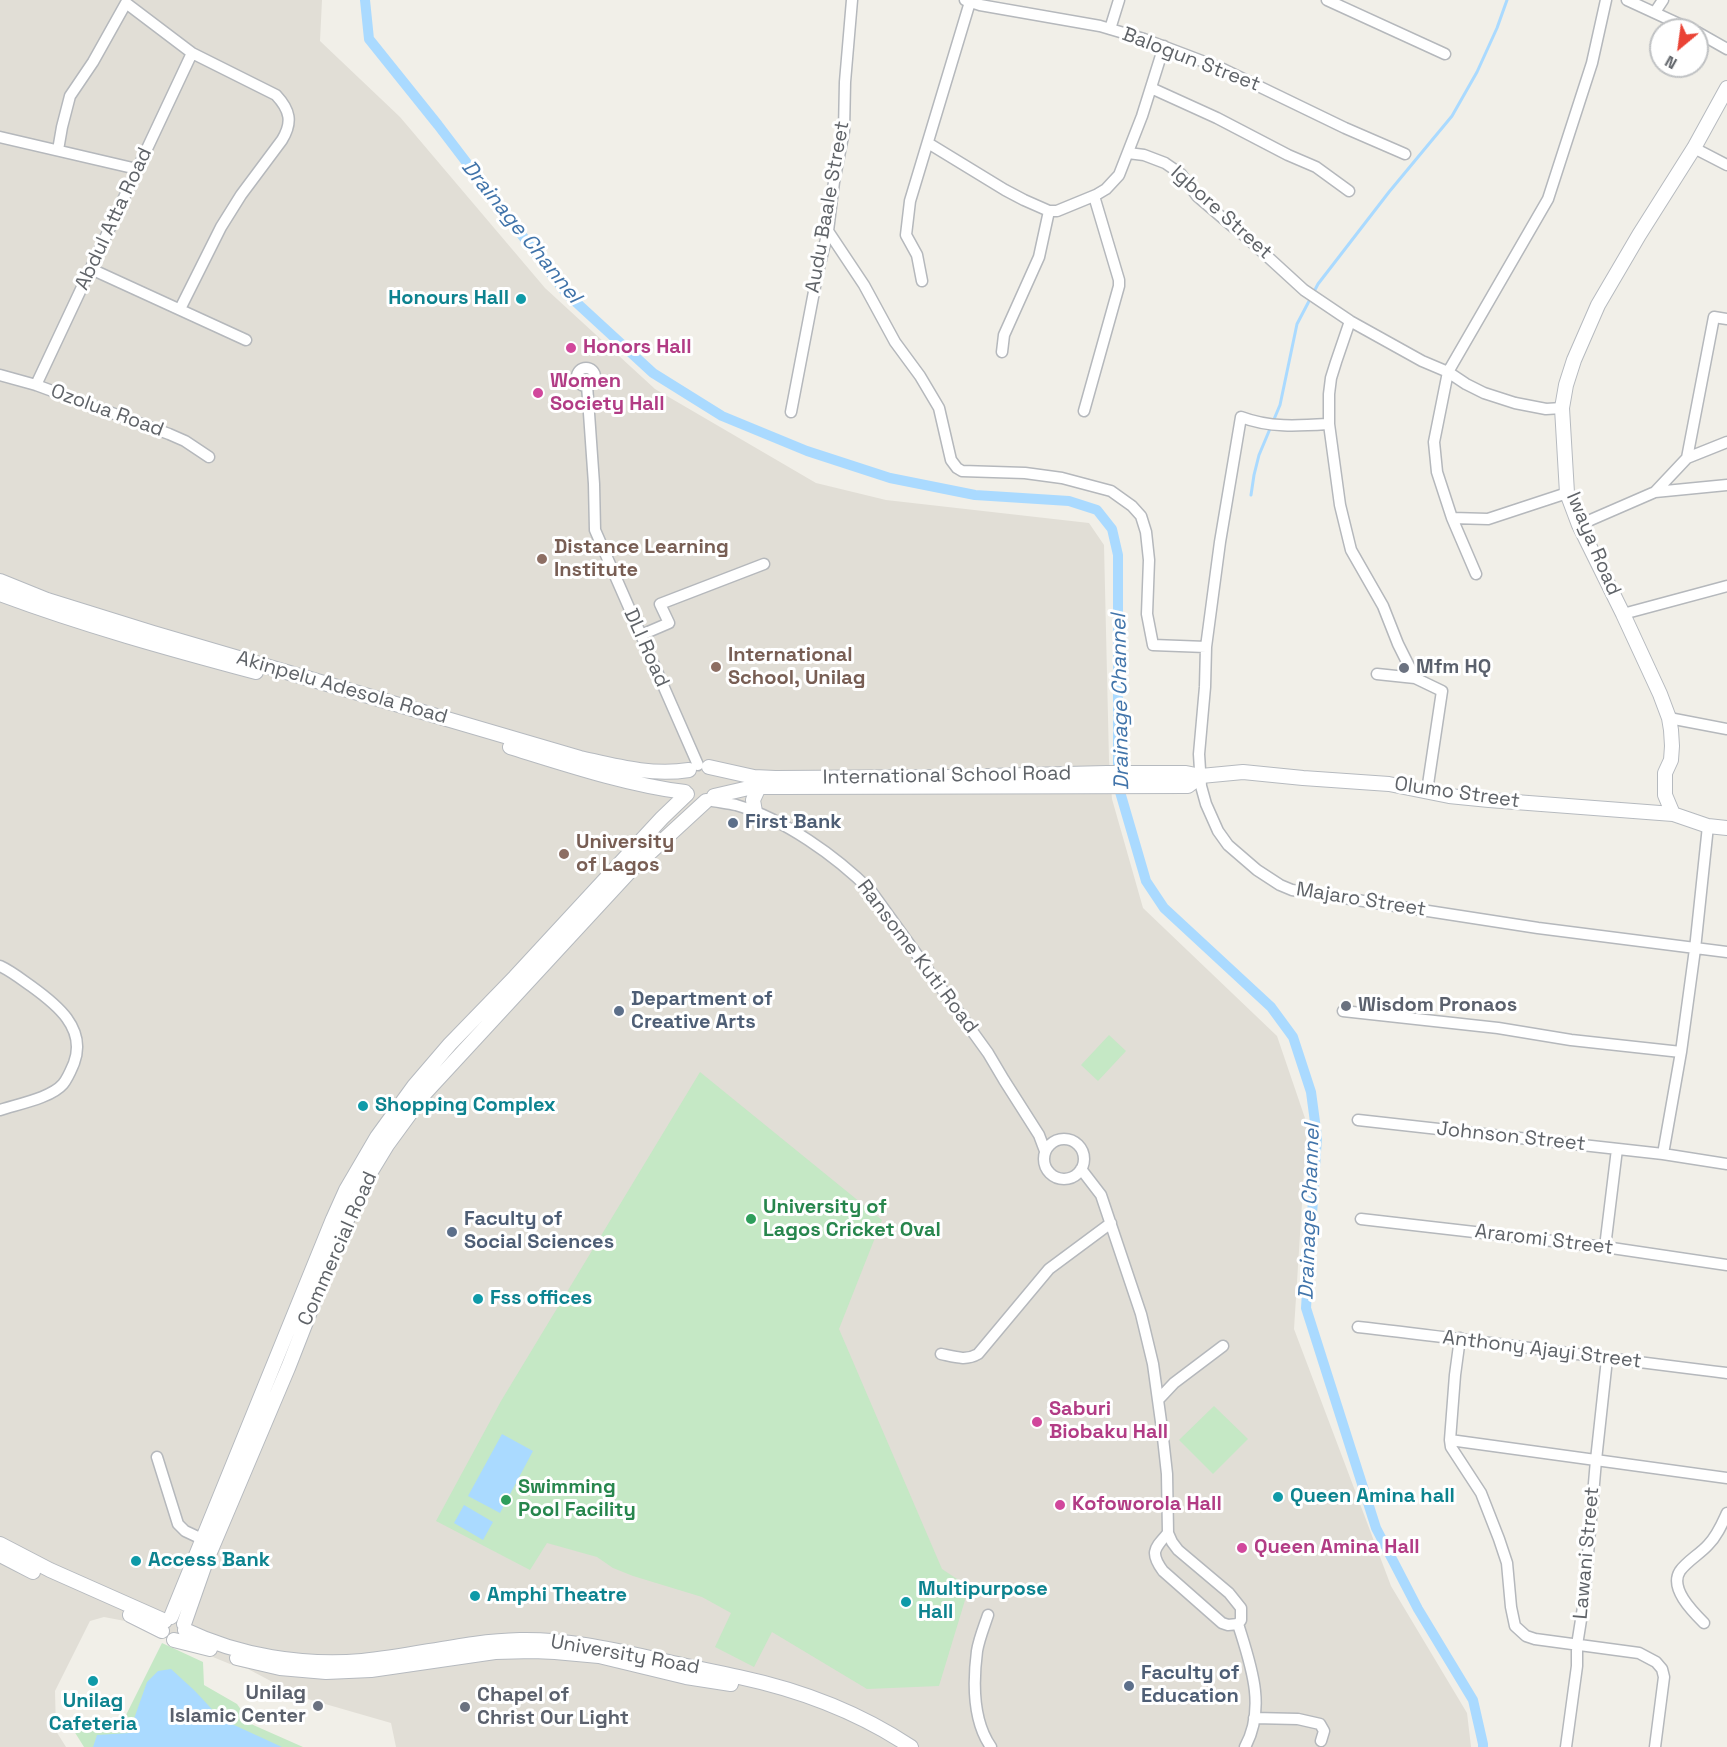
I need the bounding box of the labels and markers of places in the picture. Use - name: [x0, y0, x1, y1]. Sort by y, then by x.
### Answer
- place label: Honours Hall: [388, 287, 509, 311]
- marker: Honours Hall: [514, 292, 528, 306]
- place label: Honors Hall: [583, 336, 691, 360]
- marker: Honors Hall: [564, 341, 578, 355]
- place label: Women Society Hall: [550, 370, 664, 417]
- marker: Women Society Hall: [531, 386, 545, 400]
- place label: Distance Learning Institute: [554, 536, 729, 583]
- marker: Distance Learning Institute: [535, 552, 549, 566]
- place label: International School, Unilag: [728, 644, 865, 691]
- place label: Mfm HQ: [1416, 656, 1491, 680]
- marker: International School, Unilag: [709, 660, 723, 674]
- marker: Mfm HQ: [1397, 661, 1411, 675]
- place label: First Bank: [745, 811, 842, 835]
- marker: First Bank: [726, 816, 740, 830]
- place label: University of Lagos: [576, 831, 674, 878]
- marker: University of Lagos: [557, 847, 571, 861]
- place label: Department of Creative Arts: [631, 988, 773, 1035]
- place label: Wisdom Pronaos: [1358, 994, 1517, 1018]
- marker: Wisdom Pronaos: [1339, 999, 1353, 1013]
- marker: Department of Creative Arts: [612, 1004, 626, 1018]
- place label: Shopping Complex: [375, 1094, 556, 1118]
- marker: Shopping Complex: [356, 1099, 370, 1113]
- place label: University of Lagos Cricket Oval: [763, 1196, 941, 1243]
- place label: Faculty of Social Sciences: [464, 1208, 614, 1255]
- marker: University of Lagos Cricket Oval: [744, 1212, 758, 1226]
- marker: Faculty of Social Sciences: [445, 1225, 459, 1239]
- place label: Fss offices: [490, 1287, 592, 1311]
- marker: Fss offices: [471, 1292, 485, 1306]
- place label: Saburi Biobaku Hall: [1049, 1398, 1168, 1445]
- marker: Saburi Biobaku Hall: [1030, 1415, 1044, 1429]
- place label: Swimming Pool Facility: [518, 1476, 636, 1523]
- place label: Queen Amina hall: [1290, 1485, 1455, 1509]
- marker: Queen Amina hall: [1271, 1490, 1285, 1504]
- marker: Swimming Pool Facility: [499, 1493, 513, 1507]
- place label: Kofoworola Hall: [1072, 1493, 1222, 1517]
- marker: Kofoworola Hall: [1053, 1498, 1067, 1512]
- place label: Queen Amina Hall: [1254, 1536, 1420, 1560]
- marker: Queen Amina Hall: [1235, 1541, 1249, 1555]
- place label: Access Bank: [148, 1549, 270, 1573]
- marker: Access Bank: [129, 1554, 143, 1568]
- place label: Multipurpose Hall: [918, 1578, 1048, 1625]
- place label: Amphi Theatre: [487, 1584, 627, 1608]
- marker: Amphi Theatre: [468, 1589, 482, 1603]
- marker: Multipurpose Hall: [899, 1595, 913, 1609]
- place label: Faculty of Education: [1141, 1662, 1239, 1709]
- marker: Unilag Cafeteria: [86, 1674, 100, 1688]
- marker: Faculty of Education: [1122, 1679, 1136, 1693]
- place label: Unilag Islamic Center: [169, 1682, 306, 1729]
- place label: Chapel of Christ Our Light: [477, 1684, 629, 1731]
- place label: Unilag Cafeteria: [49, 1690, 137, 1737]
- marker: Unilag Islamic Center: [311, 1699, 325, 1713]
- marker: Chapel of Christ Our Light: [458, 1700, 472, 1714]

